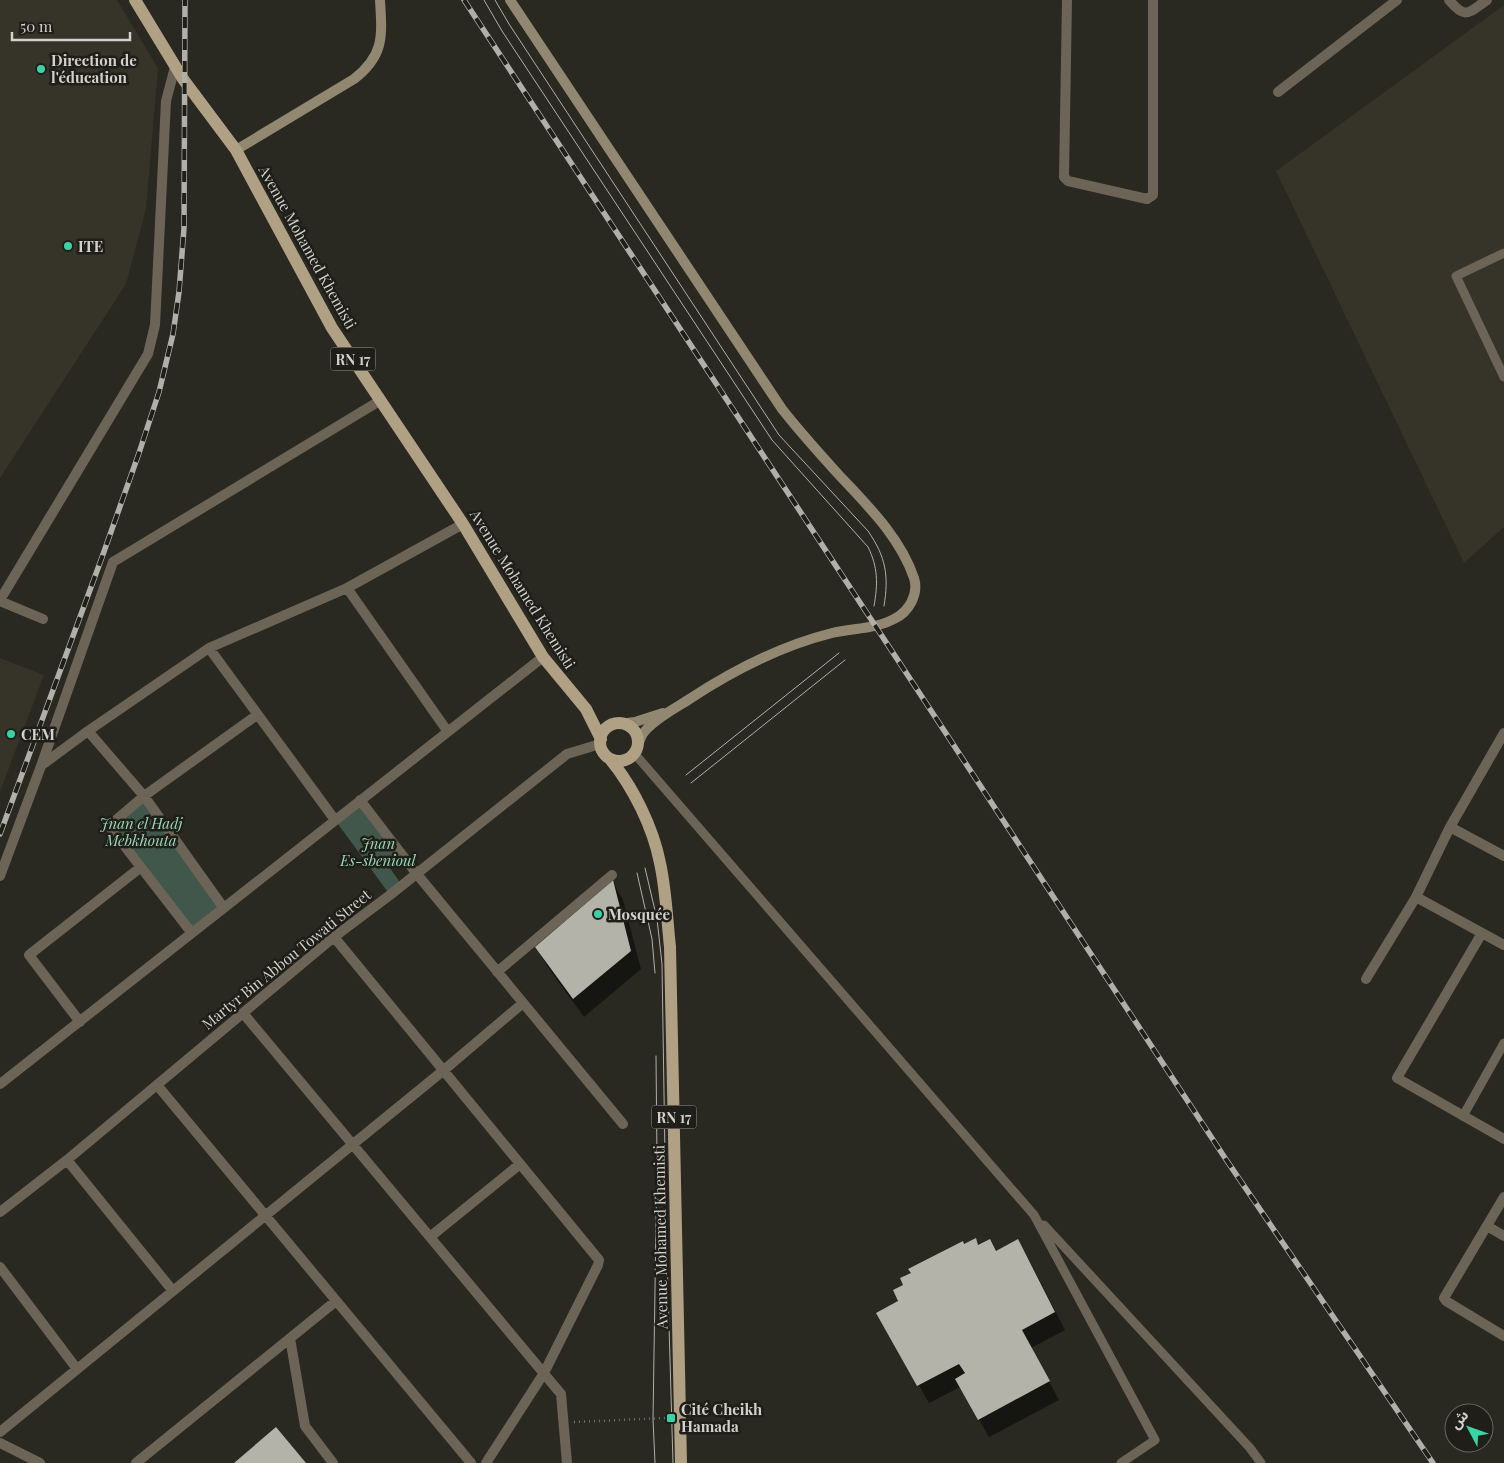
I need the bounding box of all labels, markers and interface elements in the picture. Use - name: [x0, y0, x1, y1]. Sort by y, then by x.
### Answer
- scale bar: [12, 10, 130, 42]
- text: 50 m: [20, 16, 53, 36]
- place label: Direction de l'éducation: [51, 50, 137, 87]
- marker: Direction de l'éducation: [35, 63, 47, 75]
- street label: Avenue Mohamed Khemisti: [254, 161, 362, 333]
- place label: ITE: [78, 236, 103, 256]
- marker: ITE: [62, 240, 74, 252]
- road number: RN 17: [330, 348, 376, 370]
- street label: Avenue Mohamed Khemisti: [465, 505, 581, 673]
- place label: CEM: [21, 724, 55, 744]
- marker: CEM: [5, 728, 17, 740]
- park label: Jnan el Hadj Mebkhouta: [100, 813, 183, 850]
- park label: Jnan Es-sbenioul: [339, 833, 417, 870]
- street label: Martyr Bin Abbou Towati Street: [197, 884, 375, 1033]
- place label: Mosquée: [608, 904, 670, 924]
- marker: Mosquée: [592, 908, 604, 920]
- road number: RN 17: [652, 1106, 696, 1128]
- street label: Avenue Mohamed Khemisti: [648, 1144, 672, 1330]
- place label: Cité Cheikh Hamada: [681, 1399, 762, 1436]
- north arrow: [1444, 1403, 1494, 1453]
- text: ش: [1445, 1406, 1472, 1433]
- marker: Cité Cheikh Hamada: [665, 1412, 677, 1424]

